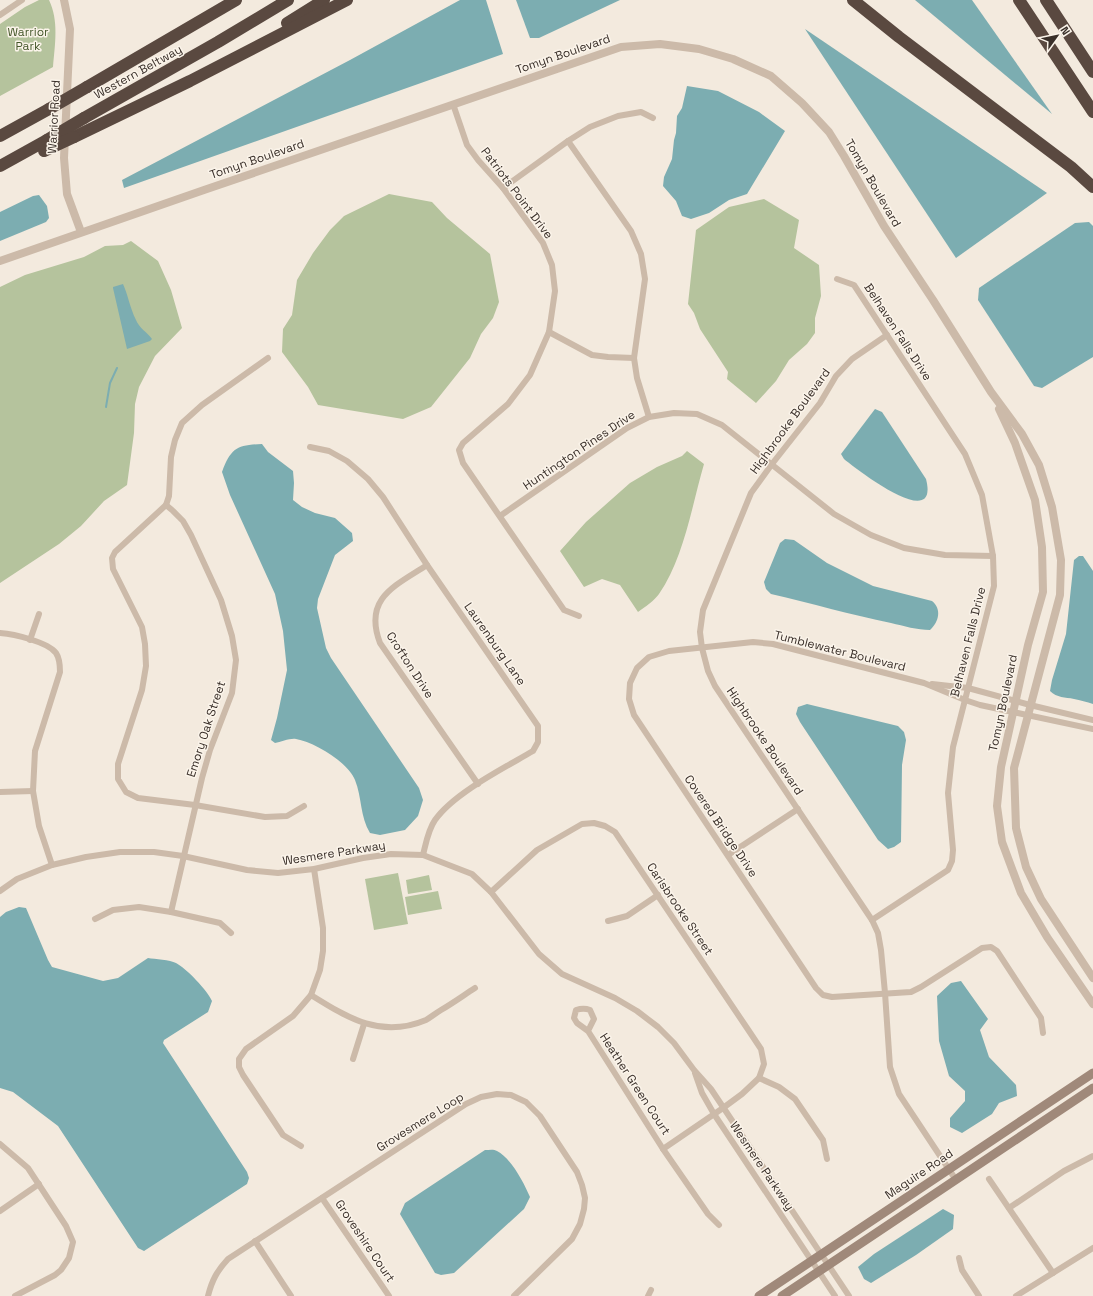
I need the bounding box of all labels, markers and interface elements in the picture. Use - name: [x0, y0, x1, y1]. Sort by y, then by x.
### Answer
- north arrow: [1037, 16, 1077, 56]
- park label: Warrior Park: [7, 24, 49, 54]
- text: N: [1058, 24, 1073, 37]
- street label: Tomyn Boulevard: [514, 30, 612, 78]
- street label: Western Beltway: [91, 41, 185, 103]
- street label: Warrior Road: [44, 80, 64, 154]
- street label: Tomyn Boulevard: [208, 135, 306, 183]
- street label: Tomyn Boulevard: [841, 136, 905, 230]
- street label: Patriots Point Drive: [477, 144, 557, 242]
- street label: Belhaven Falls Drive: [861, 280, 935, 384]
- street label: Highbrooke Boulevard: [746, 365, 834, 477]
- street label: Huntington Pines Drive: [520, 407, 638, 493]
- street label: Belhaven Falls Drive: [947, 585, 989, 699]
- street label: Laurenburg Lane: [460, 599, 530, 689]
- street label: Tumblewater Boulevard: [772, 627, 908, 675]
- street label: Crofton Drive: [383, 629, 437, 701]
- street label: Tomyn Boulevard: [985, 653, 1021, 753]
- street label: Emory Oak Street: [183, 679, 229, 779]
- street label: Highbrooke Boulevard: [723, 684, 807, 798]
- street label: Covered Bridge Drive: [681, 772, 761, 880]
- street label: Wesmere Parkway: [281, 837, 387, 869]
- street label: Carisbrooke Street: [643, 860, 717, 958]
- street label: Heather Green Court: [596, 1030, 674, 1138]
- street label: Grovesmere Loop: [373, 1089, 467, 1155]
- street label: Wesmere Parkway: [726, 1118, 798, 1214]
- street label: Maguire Road: [882, 1145, 956, 1203]
- street label: Groveshire Court: [331, 1197, 399, 1285]

